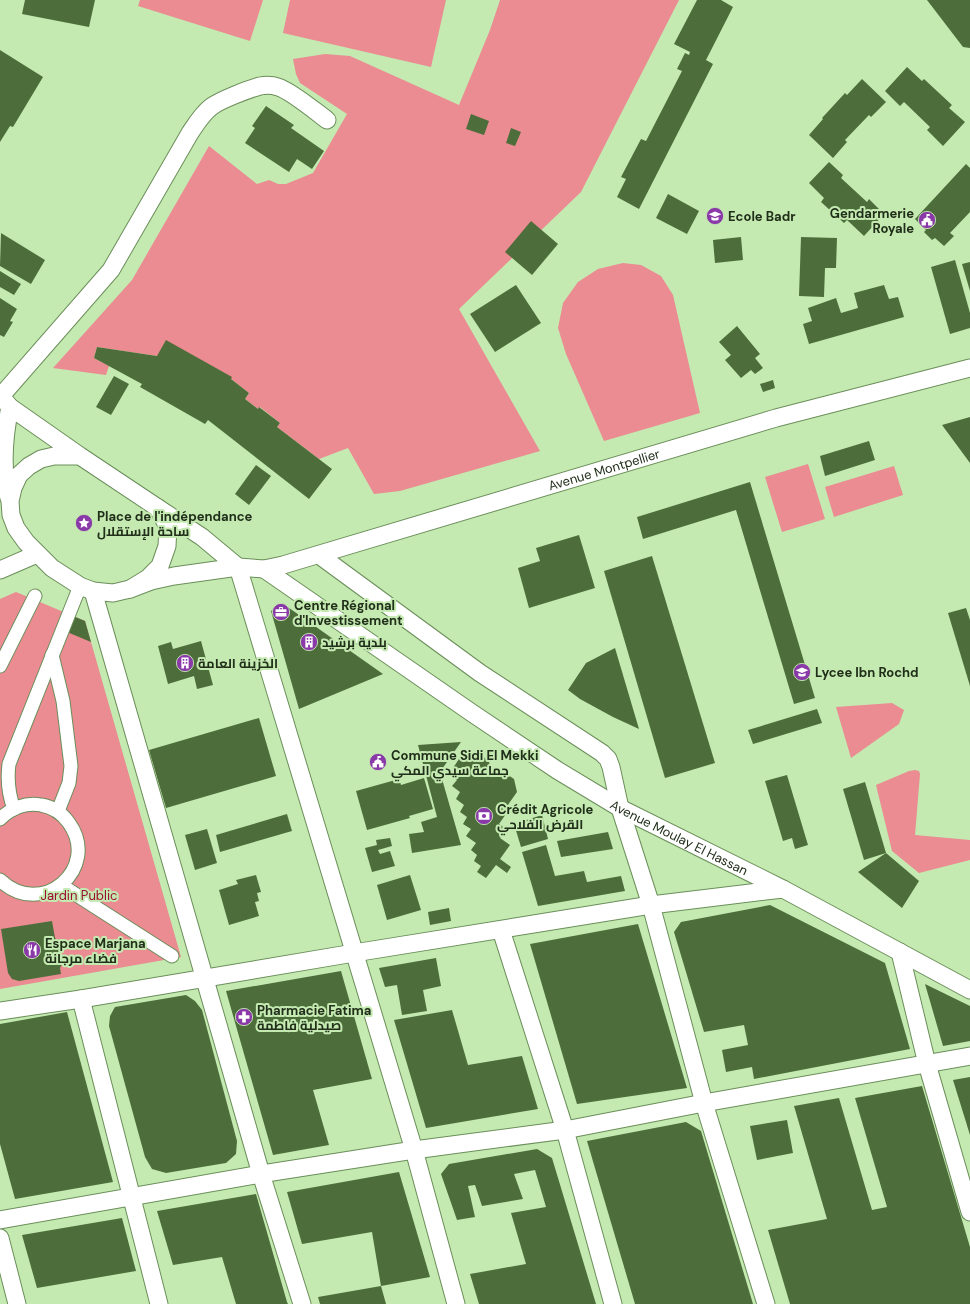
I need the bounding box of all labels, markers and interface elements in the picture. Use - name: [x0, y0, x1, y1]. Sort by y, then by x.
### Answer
- place label: Gendarmerie Royale: [830, 205, 914, 237]
- school or university icon: Ecole Badr: [705, 206, 725, 226]
- place label: Ecole Badr: [728, 208, 796, 225]
- public building icon: Gendarmerie Royale: [917, 210, 937, 230]
- street label: Avenue Montpellier: [546, 445, 662, 494]
- place label: Place de l'indépendance ساحة الإستقلال: [97, 508, 253, 540]
- place icon: Place de l'indépendance ساحة الإستقلال: [74, 513, 94, 533]
- place label: Centre Régional d'Investissement: [294, 597, 403, 629]
- office icon: Centre Régional d'Investissement: [271, 602, 291, 622]
- building icon: بلدية برشيد: [299, 632, 319, 652]
- place label: بلدية برشيد: [322, 634, 387, 651]
- building icon: الخزينة العامة: [175, 653, 195, 673]
- place label: الخزينة العامة: [198, 655, 278, 672]
- school or university icon: Lycee Ibn Rochd: [792, 662, 812, 682]
- place label: Lycee Ibn Rochd: [815, 664, 919, 681]
- place label: Commune Sidi El Mekki جماعة سيدي المكي: [391, 747, 539, 782]
- public building icon: Commune Sidi El Mekki جماعة سيدي المكي: [368, 752, 388, 772]
- street label: Avenue Moulay El Hassan: [607, 796, 751, 879]
- place label: Crédit Agricole القرض الفلاحي: [497, 801, 594, 836]
- bank icon: Crédit Agricole القرض الفلاحي: [474, 806, 494, 826]
- park label: Jardin Public: [41, 887, 117, 904]
- place label: Espace Marjana فضاء مرجانة: [45, 935, 146, 967]
- restaurant icon: Espace Marjana فضاء مرجانة: [22, 940, 42, 960]
- place label: Pharmacie Fatima صيدلية فاطمة: [257, 1002, 371, 1034]
- pharmacy icon: Pharmacie Fatima صيدلية فاطمة: [234, 1007, 254, 1027]

